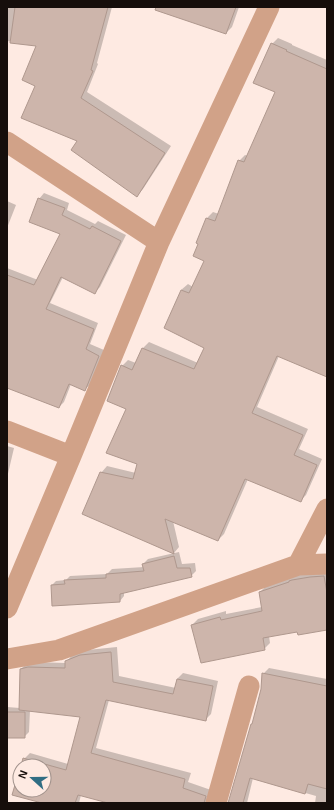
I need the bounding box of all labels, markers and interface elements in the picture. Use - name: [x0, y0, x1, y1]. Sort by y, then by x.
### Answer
- north arrow: [12, 758, 52, 798]
- text: N: [16, 769, 30, 780]

